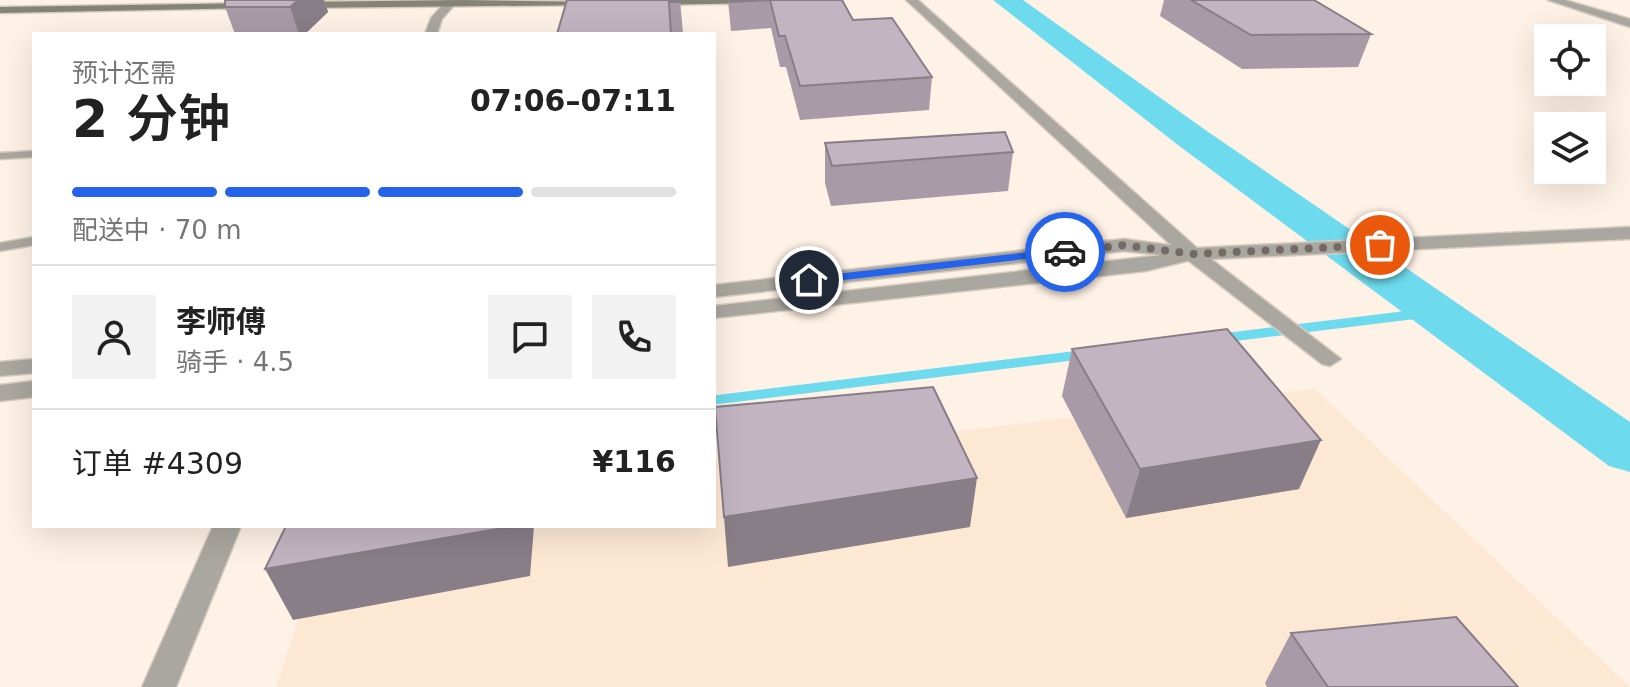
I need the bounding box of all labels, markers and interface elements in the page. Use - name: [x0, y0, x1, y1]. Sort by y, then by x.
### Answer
- map controls: [1534, 24, 1606, 184]
- button: locate: [1534, 24, 1606, 96]
- text: 预计还需: [72, 58, 176, 88]
- text: 07:06–07:11: [470, 83, 676, 118]
- text: 2 分钟: [72, 89, 230, 149]
- button: layers: [1534, 112, 1606, 184]
- pin: [1346, 211, 1414, 279]
- courier: [1025, 212, 1105, 292]
- text: 配送中 · 70 m: [72, 215, 241, 245]
- icon: bag: [1358, 223, 1402, 267]
- icon: car: [1043, 230, 1087, 274]
- pin: [775, 246, 843, 314]
- icon: home: [787, 258, 831, 302]
- button: person: [72, 295, 156, 379]
- button: chat: [488, 295, 572, 379]
- button: phone: [592, 295, 676, 379]
- text: 李师傅: [176, 304, 266, 339]
- text: 骑手 · 4.5: [176, 347, 294, 377]
- text: ¥116: [593, 444, 676, 479]
- text: 订单 #4309: [72, 446, 243, 481]

